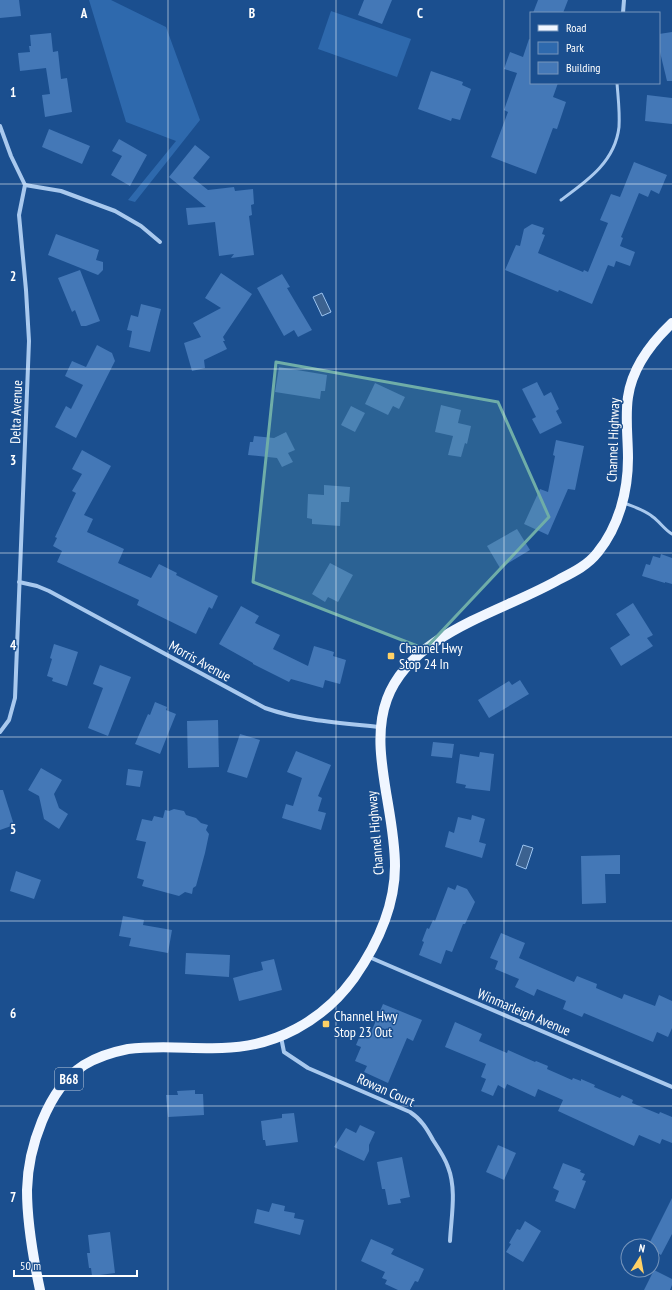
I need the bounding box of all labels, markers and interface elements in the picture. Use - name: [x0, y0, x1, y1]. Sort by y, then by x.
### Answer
- text: A: [80, 5, 88, 22]
- text: B: [249, 5, 255, 22]
- text: C: [417, 5, 423, 22]
- legend: [530, 12, 660, 84]
- text: Road: [566, 20, 586, 35]
- text: Park: [566, 40, 584, 55]
- text: Building: [566, 60, 601, 75]
- text: 1: [10, 84, 16, 101]
- text: 2: [10, 268, 16, 285]
- street label: Delta Avenue: [6, 380, 26, 444]
- street label: Channel Highway: [603, 397, 623, 482]
- text: 3: [10, 452, 16, 469]
- text: 4: [10, 637, 17, 654]
- street label: Morris Avenue: [166, 637, 234, 686]
- place label: Channel Hwy Stop 24 In: [399, 639, 463, 673]
- marker: Channel Hwy Stop 24 In: [386, 651, 396, 661]
- street label: Channel Highway: [362, 789, 388, 876]
- text: 5: [10, 821, 16, 838]
- street label: Winmarleigh Avenue: [475, 984, 573, 1040]
- text: 6: [10, 1005, 16, 1022]
- place label: Channel Hwy Stop 23 Out: [334, 1007, 398, 1041]
- marker: Channel Hwy Stop 23 Out: [321, 1019, 331, 1029]
- road number: B68: [55, 1068, 83, 1090]
- street label: Rowan Court: [354, 1069, 418, 1111]
- text: 7: [10, 1189, 16, 1206]
- north arrow: [620, 1238, 660, 1278]
- text: N: [638, 1241, 646, 1256]
- scale bar: [14, 1252, 137, 1278]
- text: 50 m: [20, 1258, 41, 1273]

